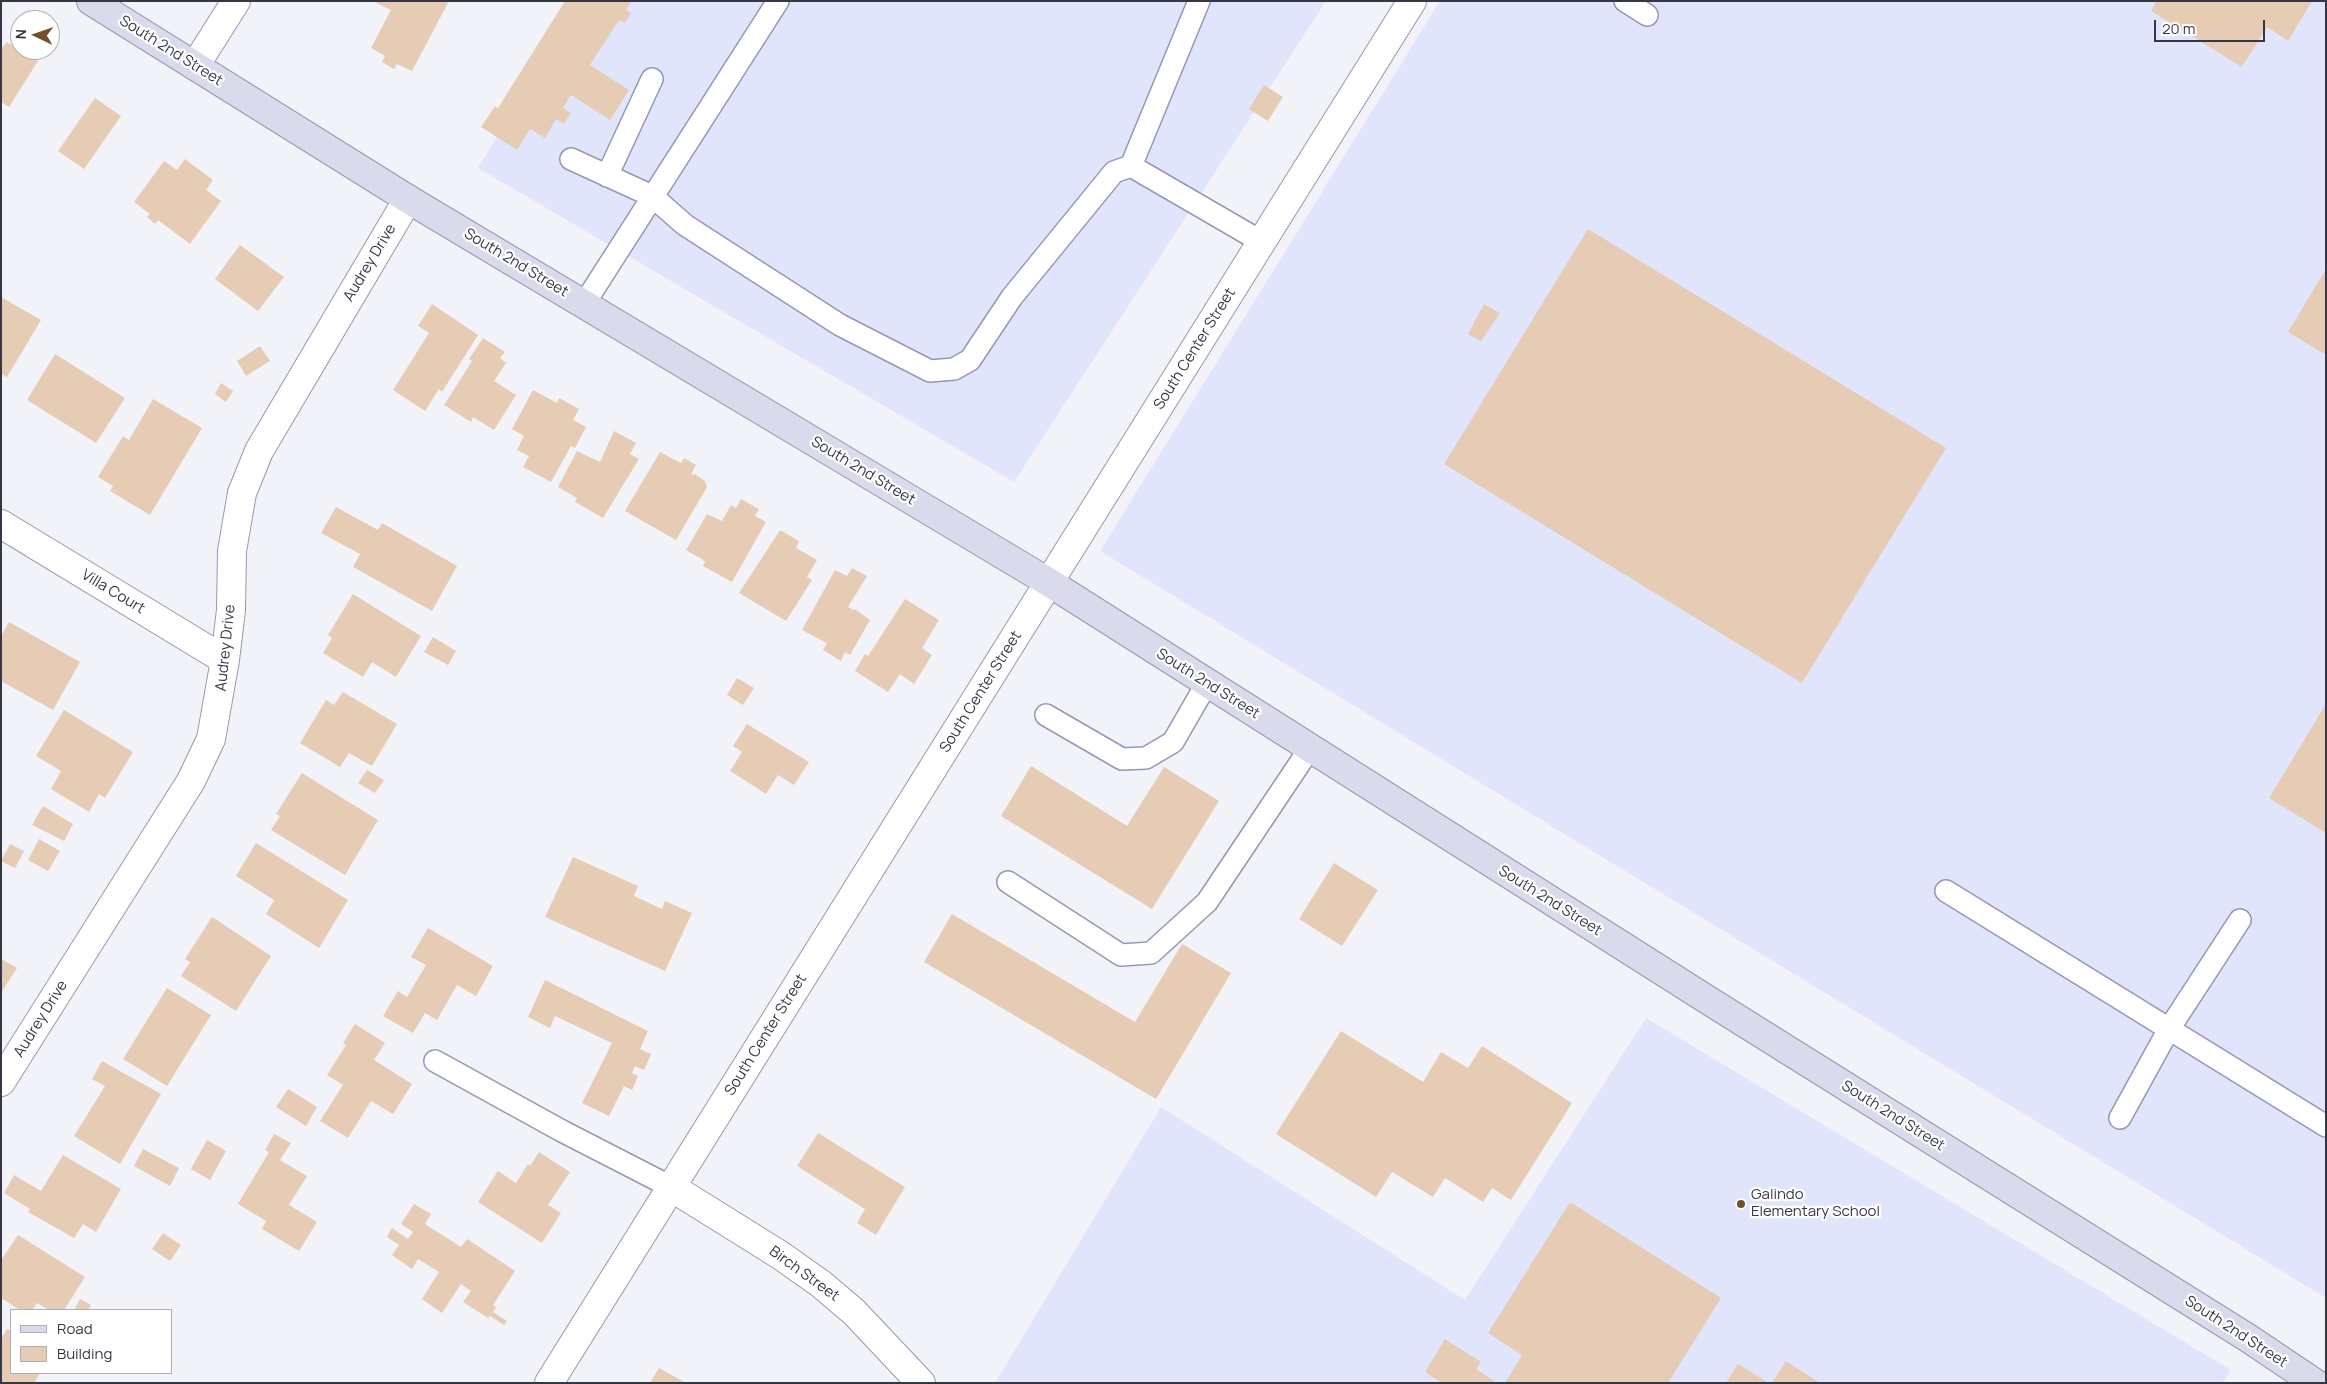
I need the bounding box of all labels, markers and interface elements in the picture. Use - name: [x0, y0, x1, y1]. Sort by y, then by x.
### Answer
- north arrow: [10, 10, 60, 60]
- scale bar: [2157, 10, 2268, 42]
- street label: South 2nd Street: [116, 12, 226, 90]
- text: 20 m: [2162, 18, 2195, 39]
- text: N: [11, 29, 30, 40]
- street label: Audrey Drive: [340, 221, 400, 305]
- street label: South 2nd Street: [461, 225, 571, 301]
- street label: South Center Street: [1150, 285, 1240, 413]
- street label: South 2nd Street: [808, 433, 918, 509]
- street label: Villa Court: [78, 566, 148, 618]
- street label: Audrey Drive: [212, 604, 240, 692]
- street label: South Center Street: [936, 628, 1026, 756]
- street label: South 2nd Street: [1153, 645, 1263, 723]
- street label: South 2nd Street: [1495, 862, 1605, 940]
- street label: South Center Street: [721, 971, 811, 1099]
- street label: Audrey Drive: [10, 977, 72, 1061]
- street label: South 2nd Street: [1838, 1077, 1948, 1155]
- place label: Galindo Elementary School: [1751, 1186, 1880, 1221]
- marker: Galindo Elementary School: [1735, 1198, 1747, 1210]
- street label: Birch Street: [765, 1243, 843, 1305]
- street label: South 2nd Street: [2181, 1292, 2291, 1372]
- legend: [10, 1309, 172, 1374]
- text: Road: [57, 1318, 93, 1339]
- text: Building: [57, 1343, 112, 1364]

